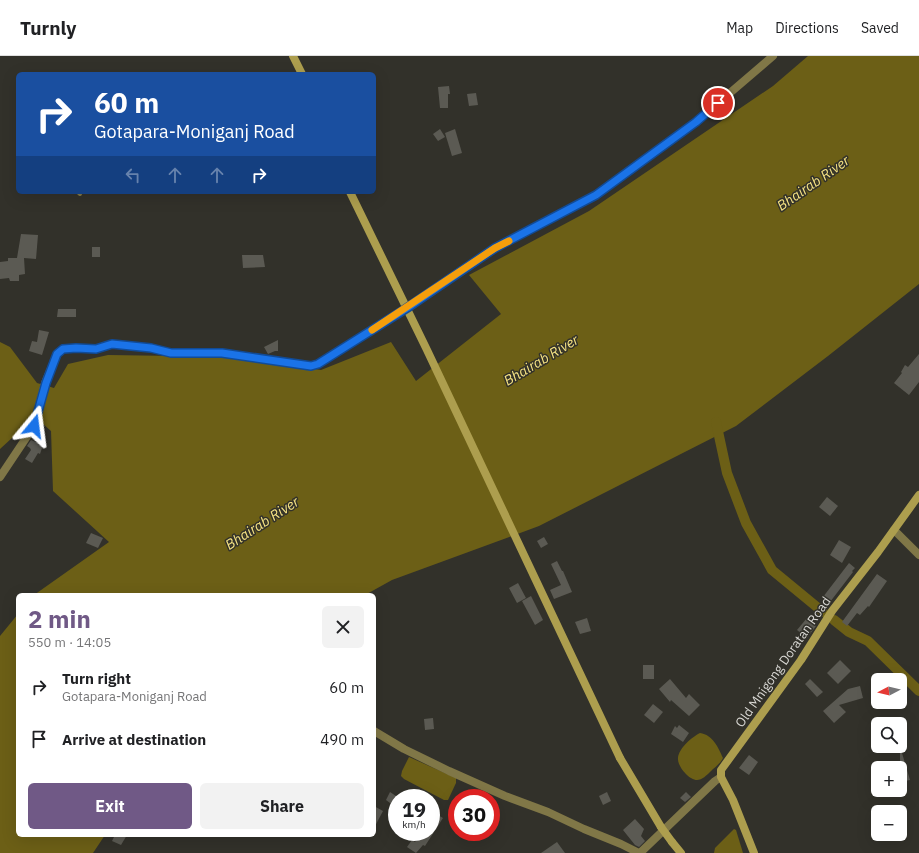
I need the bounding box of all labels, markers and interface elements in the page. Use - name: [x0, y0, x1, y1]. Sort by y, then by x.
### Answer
- text: Turnly: [20, 16, 76, 40]
- text: Map: [726, 19, 753, 37]
- text: Directions: [775, 19, 839, 37]
- text: Saved: [861, 19, 899, 37]
- text: 60 m: [94, 84, 159, 121]
- pin: [701, 86, 735, 120]
- icon: right: [28, 88, 80, 140]
- icon: arrive: [707, 92, 729, 114]
- text: Gotapara-Moniganj Road: [94, 120, 295, 143]
- water label: Bhairab River: [773, 151, 853, 215]
- icon: left: [122, 164, 144, 186]
- icon: ahead: [164, 164, 186, 186]
- icon: ahead: [206, 164, 228, 186]
- icon: right: [248, 164, 270, 186]
- water label: Bhairab River: [500, 330, 583, 389]
- position arrow: [13, 405, 55, 447]
- water label: Bhairab River: [222, 492, 303, 554]
- street label: Old Mnigong Doratan Road: [731, 593, 835, 731]
- text: 2 min: [28, 603, 91, 635]
- button: close: [322, 606, 364, 648]
- text: 550 m · 14:05: [28, 634, 111, 651]
- text: Turn right: [62, 669, 131, 688]
- north arrow: [871, 673, 907, 709]
- map controls: [871, 673, 907, 841]
- icon: right: [28, 676, 50, 698]
- text: 60 m: [329, 678, 364, 697]
- text: Gotapara-Moniganj Road: [62, 688, 207, 705]
- button: search: [871, 717, 907, 753]
- icon: arrive: [28, 728, 50, 750]
- text: Arrive at destination: [62, 730, 206, 749]
- text: 490 m: [320, 730, 364, 749]
- button: +: [871, 761, 907, 797]
- button: Exit: [28, 783, 192, 829]
- button: Share: [200, 783, 364, 829]
- speed limit sign: 30: [448, 789, 500, 841]
- text: 19: [402, 796, 426, 823]
- button: −: [871, 805, 907, 841]
- text: km/h: [402, 818, 426, 831]

